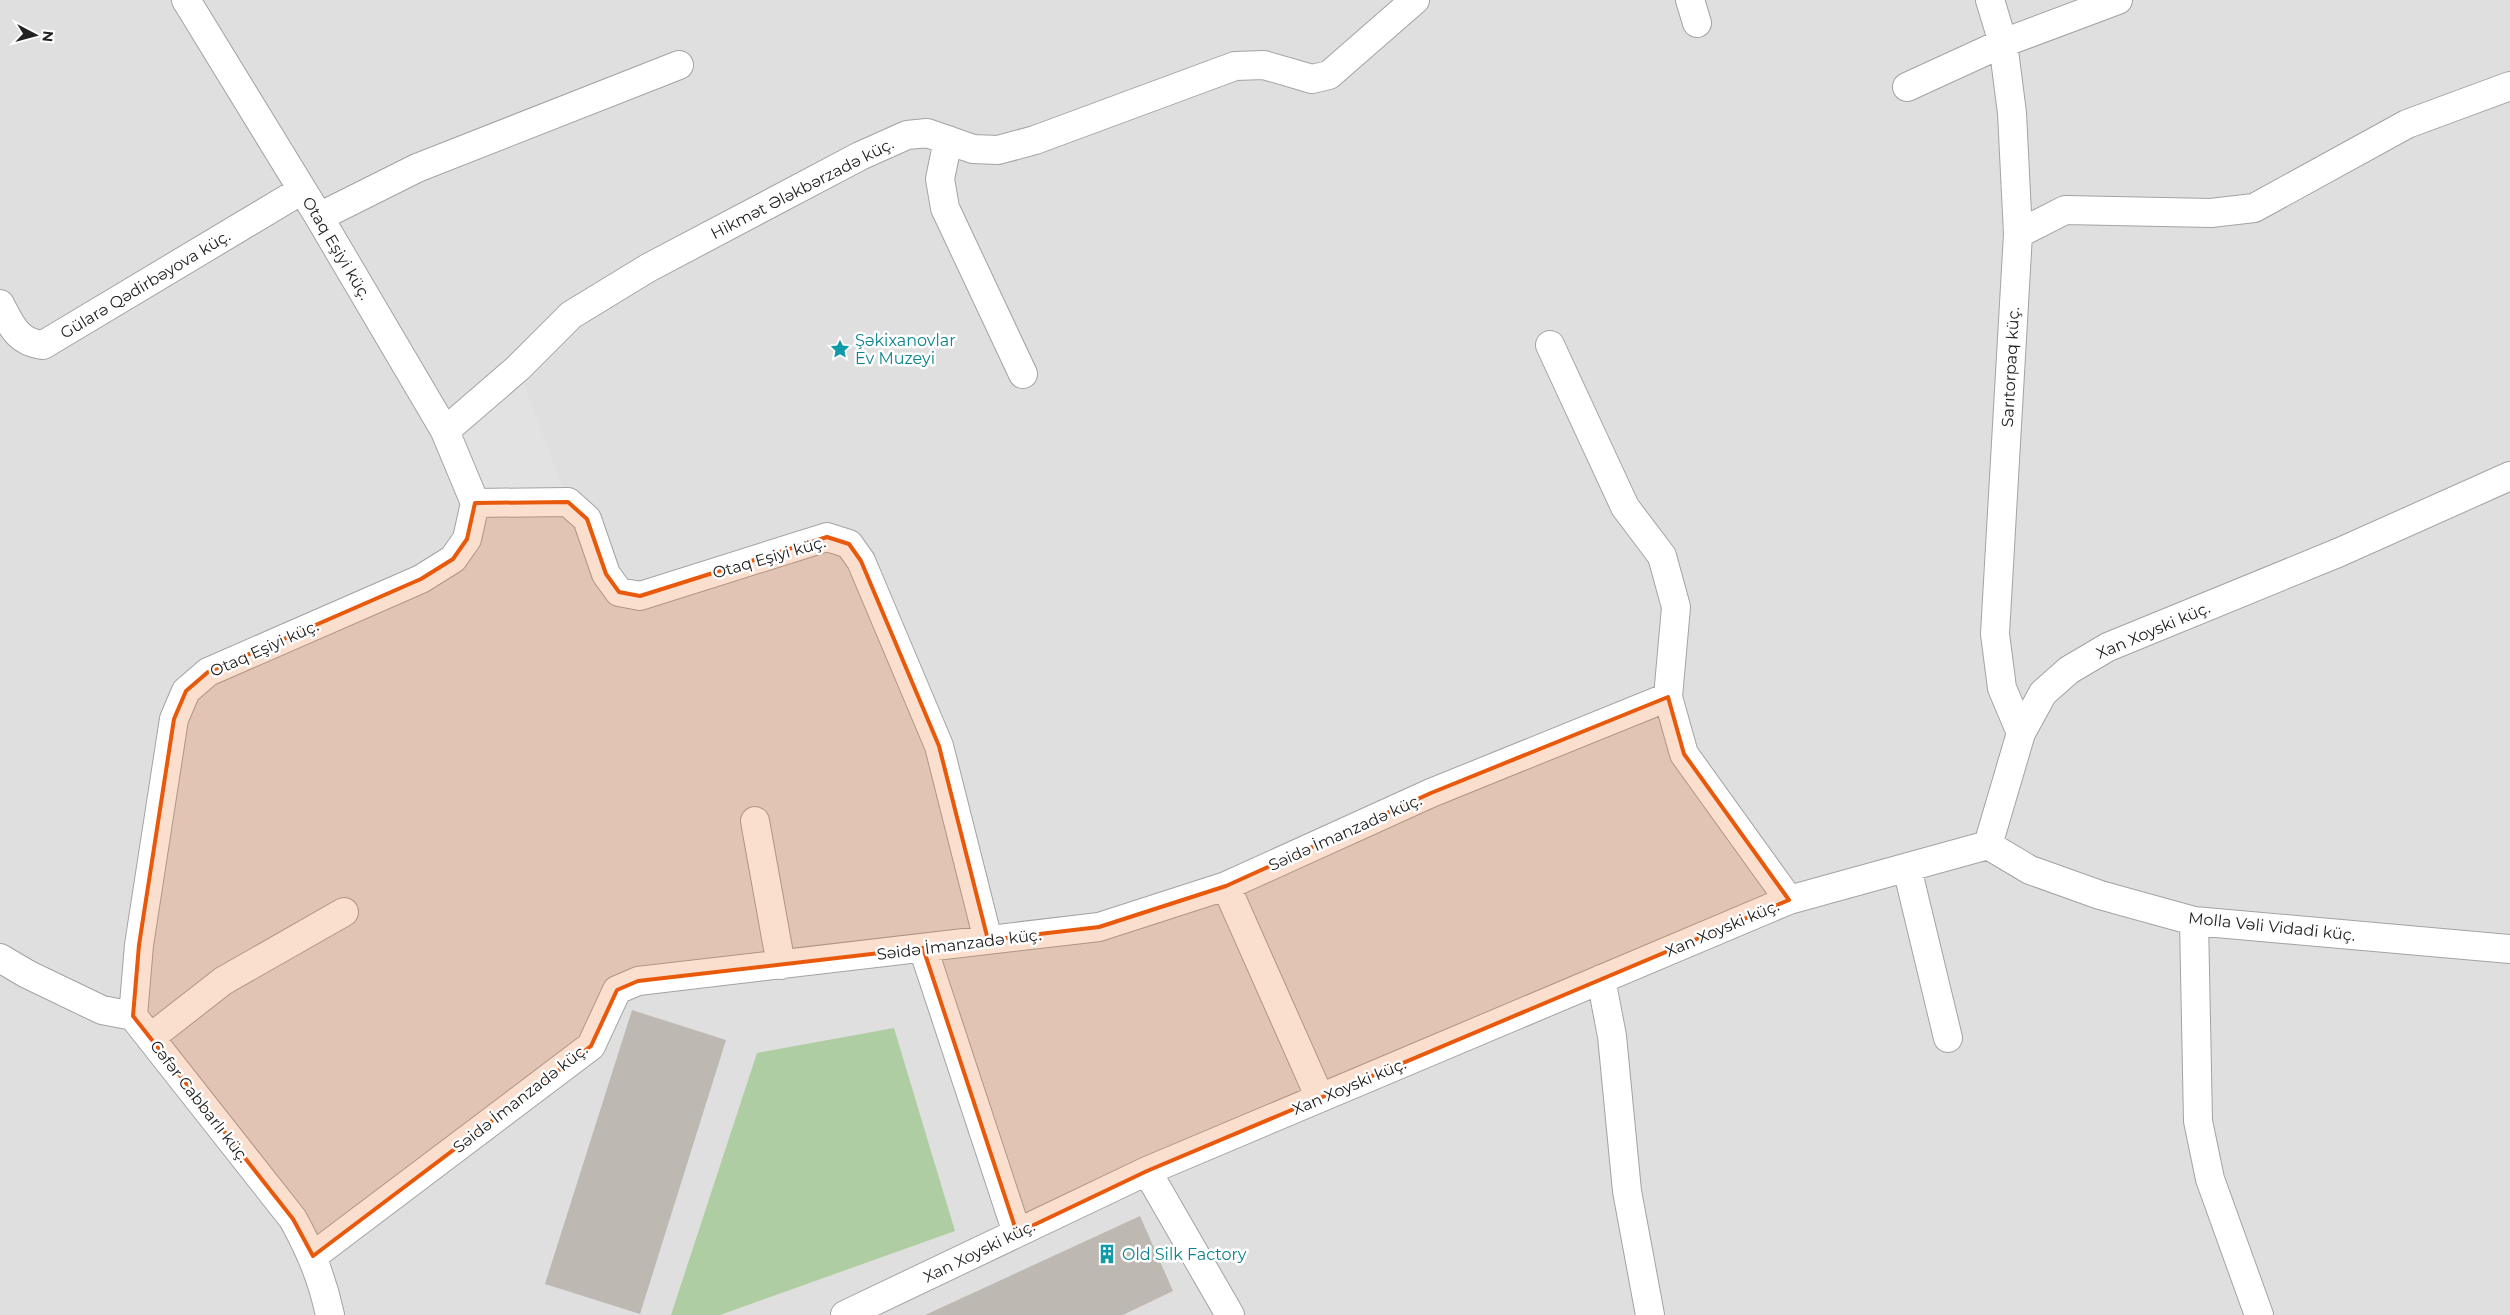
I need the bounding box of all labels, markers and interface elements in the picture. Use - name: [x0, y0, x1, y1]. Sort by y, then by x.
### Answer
- north arrow: [10, 10, 60, 60]
- text: N: [38, 30, 57, 43]
- street label: Hikmət Ələkbərzadə küç.: [708, 134, 897, 243]
- street label: Otaq Eşiyi küç.: [298, 193, 375, 303]
- street label: Gülarə Qədirbəyova küç.: [57, 226, 234, 343]
- street label: Sarıtorpaq küç.: [1998, 306, 2023, 428]
- place label: Şəkixanovlar Ev Muzeyi: [855, 331, 956, 368]
- place icon: Şəkixanovlar Ev Muzeyi: [829, 338, 851, 360]
- street label: Otaq Eşiyi küç.: [710, 532, 828, 583]
- street label: Xan Xoyski küç.: [2093, 598, 2213, 663]
- street label: Otaq Eşiyi küç.: [207, 616, 321, 681]
- street label: Səidə İmanzadə küç.: [1266, 790, 1425, 875]
- street label: Xan Xoyski küç.: [1662, 896, 1782, 961]
- street label: Molla Vəli Vidadi küç.: [2187, 908, 2356, 945]
- street label: Səidə İmanzadə küç.: [876, 925, 1042, 964]
- street label: Cəfər Cabbarlı küç.: [146, 1036, 253, 1166]
- street label: Səidə İmanzadə küç.: [449, 1040, 591, 1157]
- street label: Xan Xoyski küç.: [1289, 1054, 1409, 1119]
- street label: Xan Xoyski küç.: [920, 1216, 1038, 1287]
- building icon: Old Silk Factory: [1096, 1243, 1118, 1265]
- place label: Old Silk Factory: [1122, 1245, 1247, 1264]

